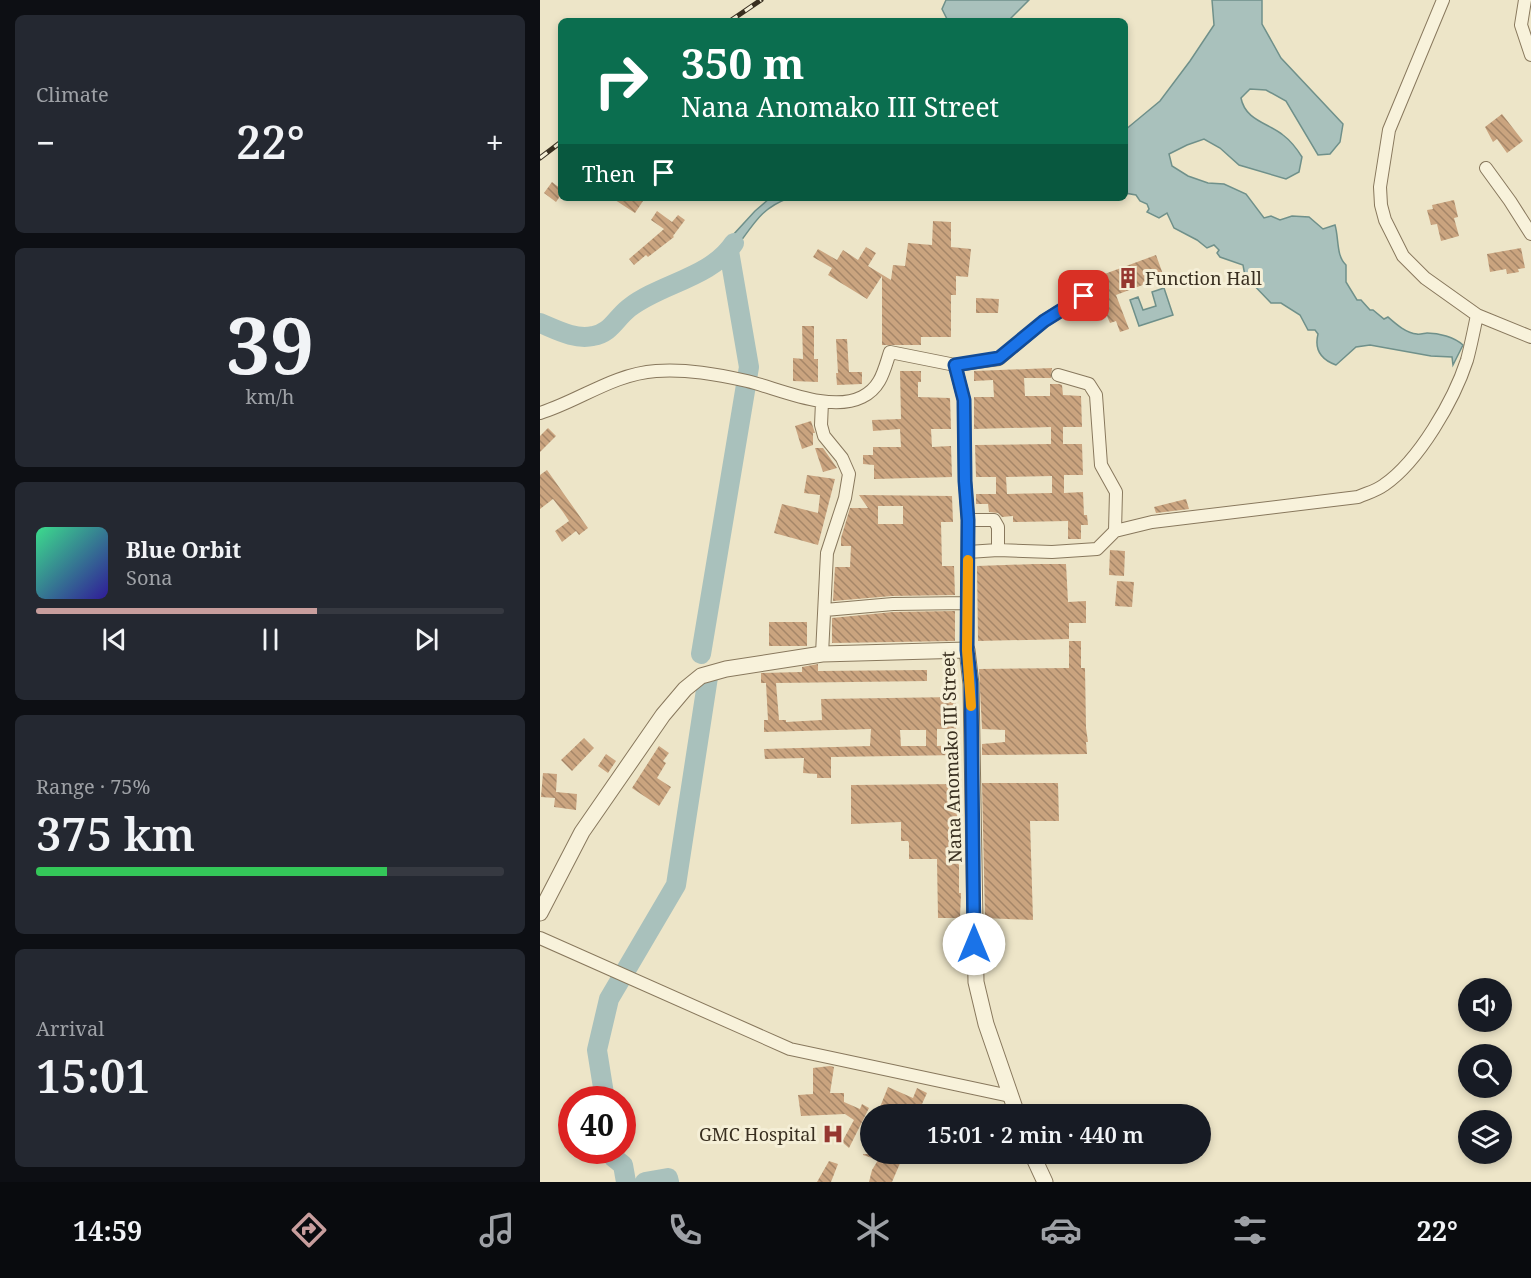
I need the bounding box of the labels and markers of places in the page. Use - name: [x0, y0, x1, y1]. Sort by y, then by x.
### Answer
- building icon: Function Hall: [1116, 266, 1140, 290]
- place label: Function Hall: [1145, 266, 1262, 290]
- pin: [1058, 270, 1109, 321]
- place label: GMC Hospital: [699, 1122, 816, 1146]
- hospital icon: GMC Hospital: [821, 1122, 845, 1146]

